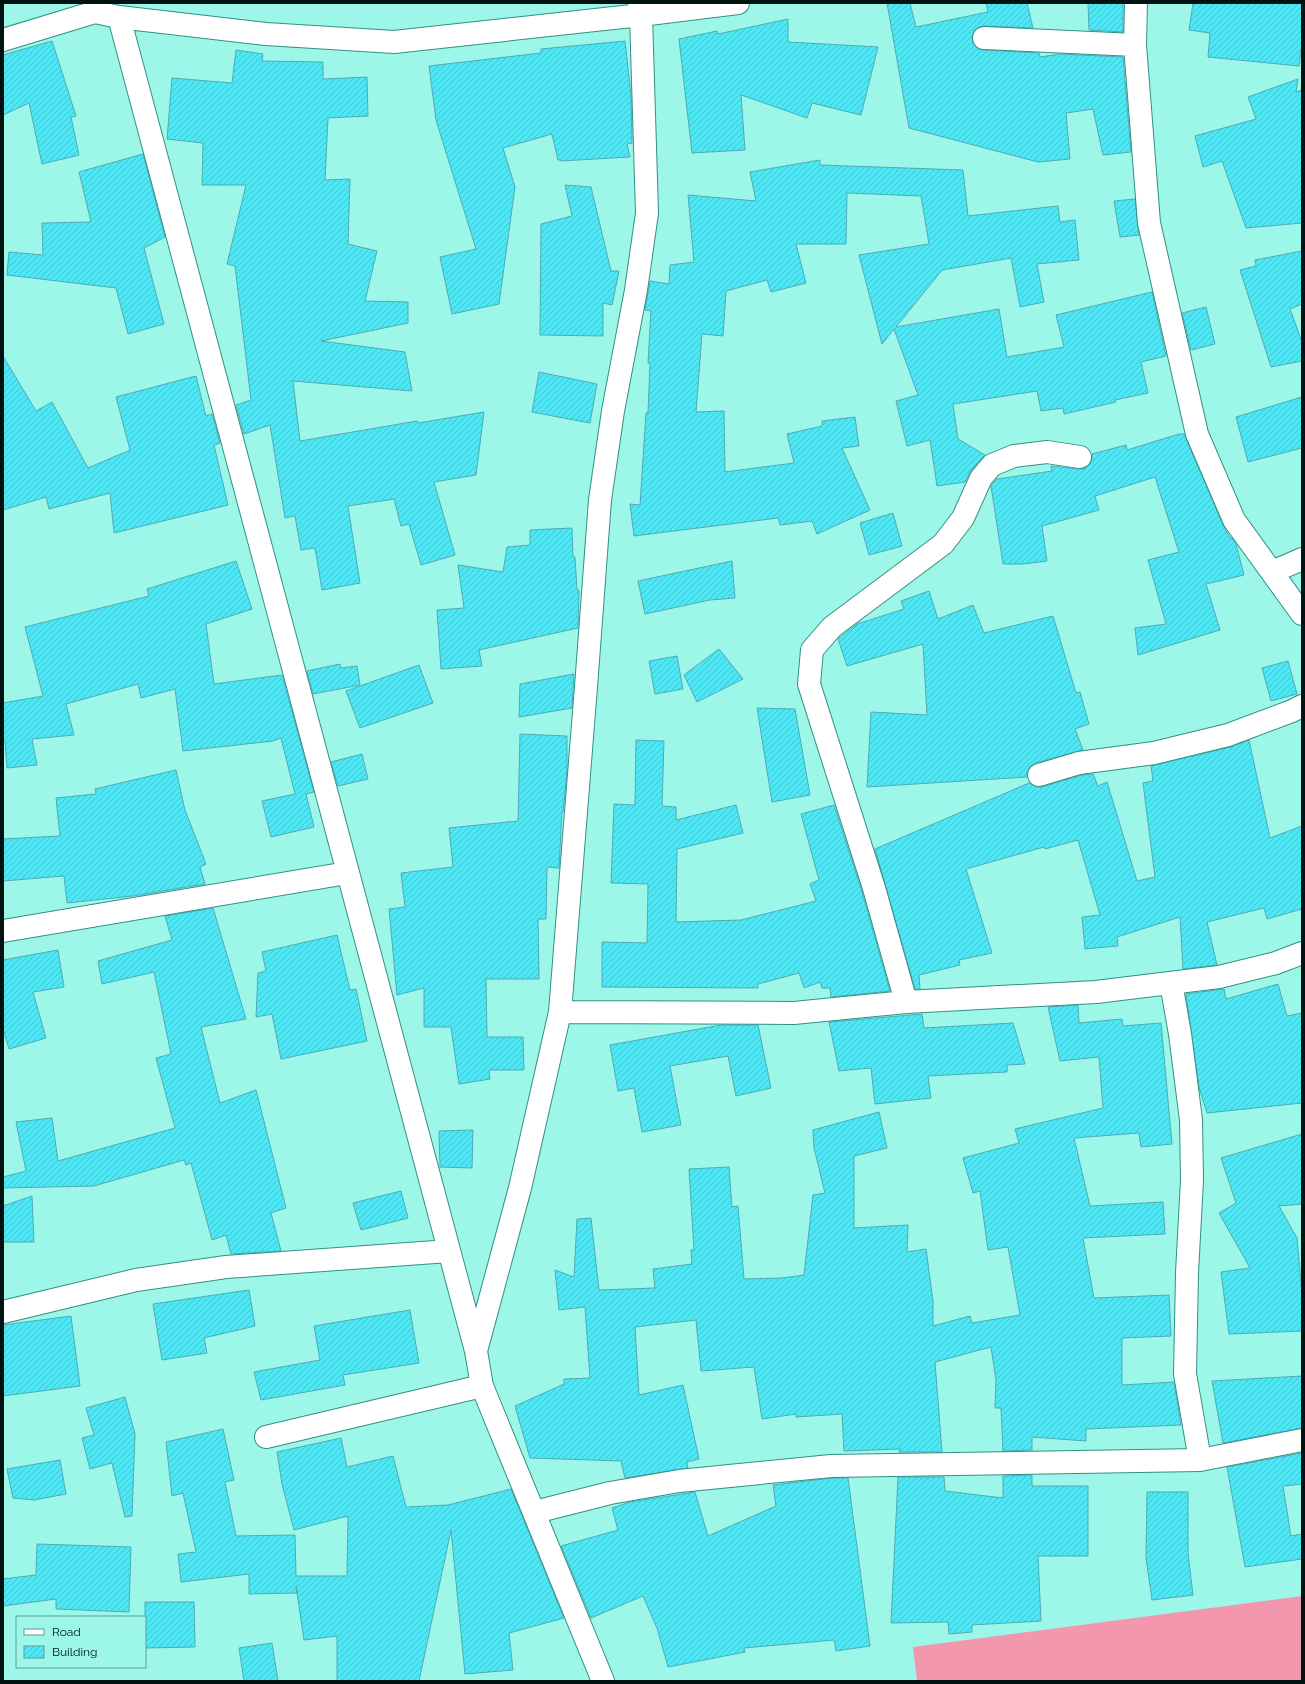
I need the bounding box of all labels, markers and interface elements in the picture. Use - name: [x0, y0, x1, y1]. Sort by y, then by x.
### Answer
- legend: [16, 1616, 146, 1668]
- text: Road: [52, 1625, 81, 1639]
- text: Building: [52, 1645, 98, 1659]

